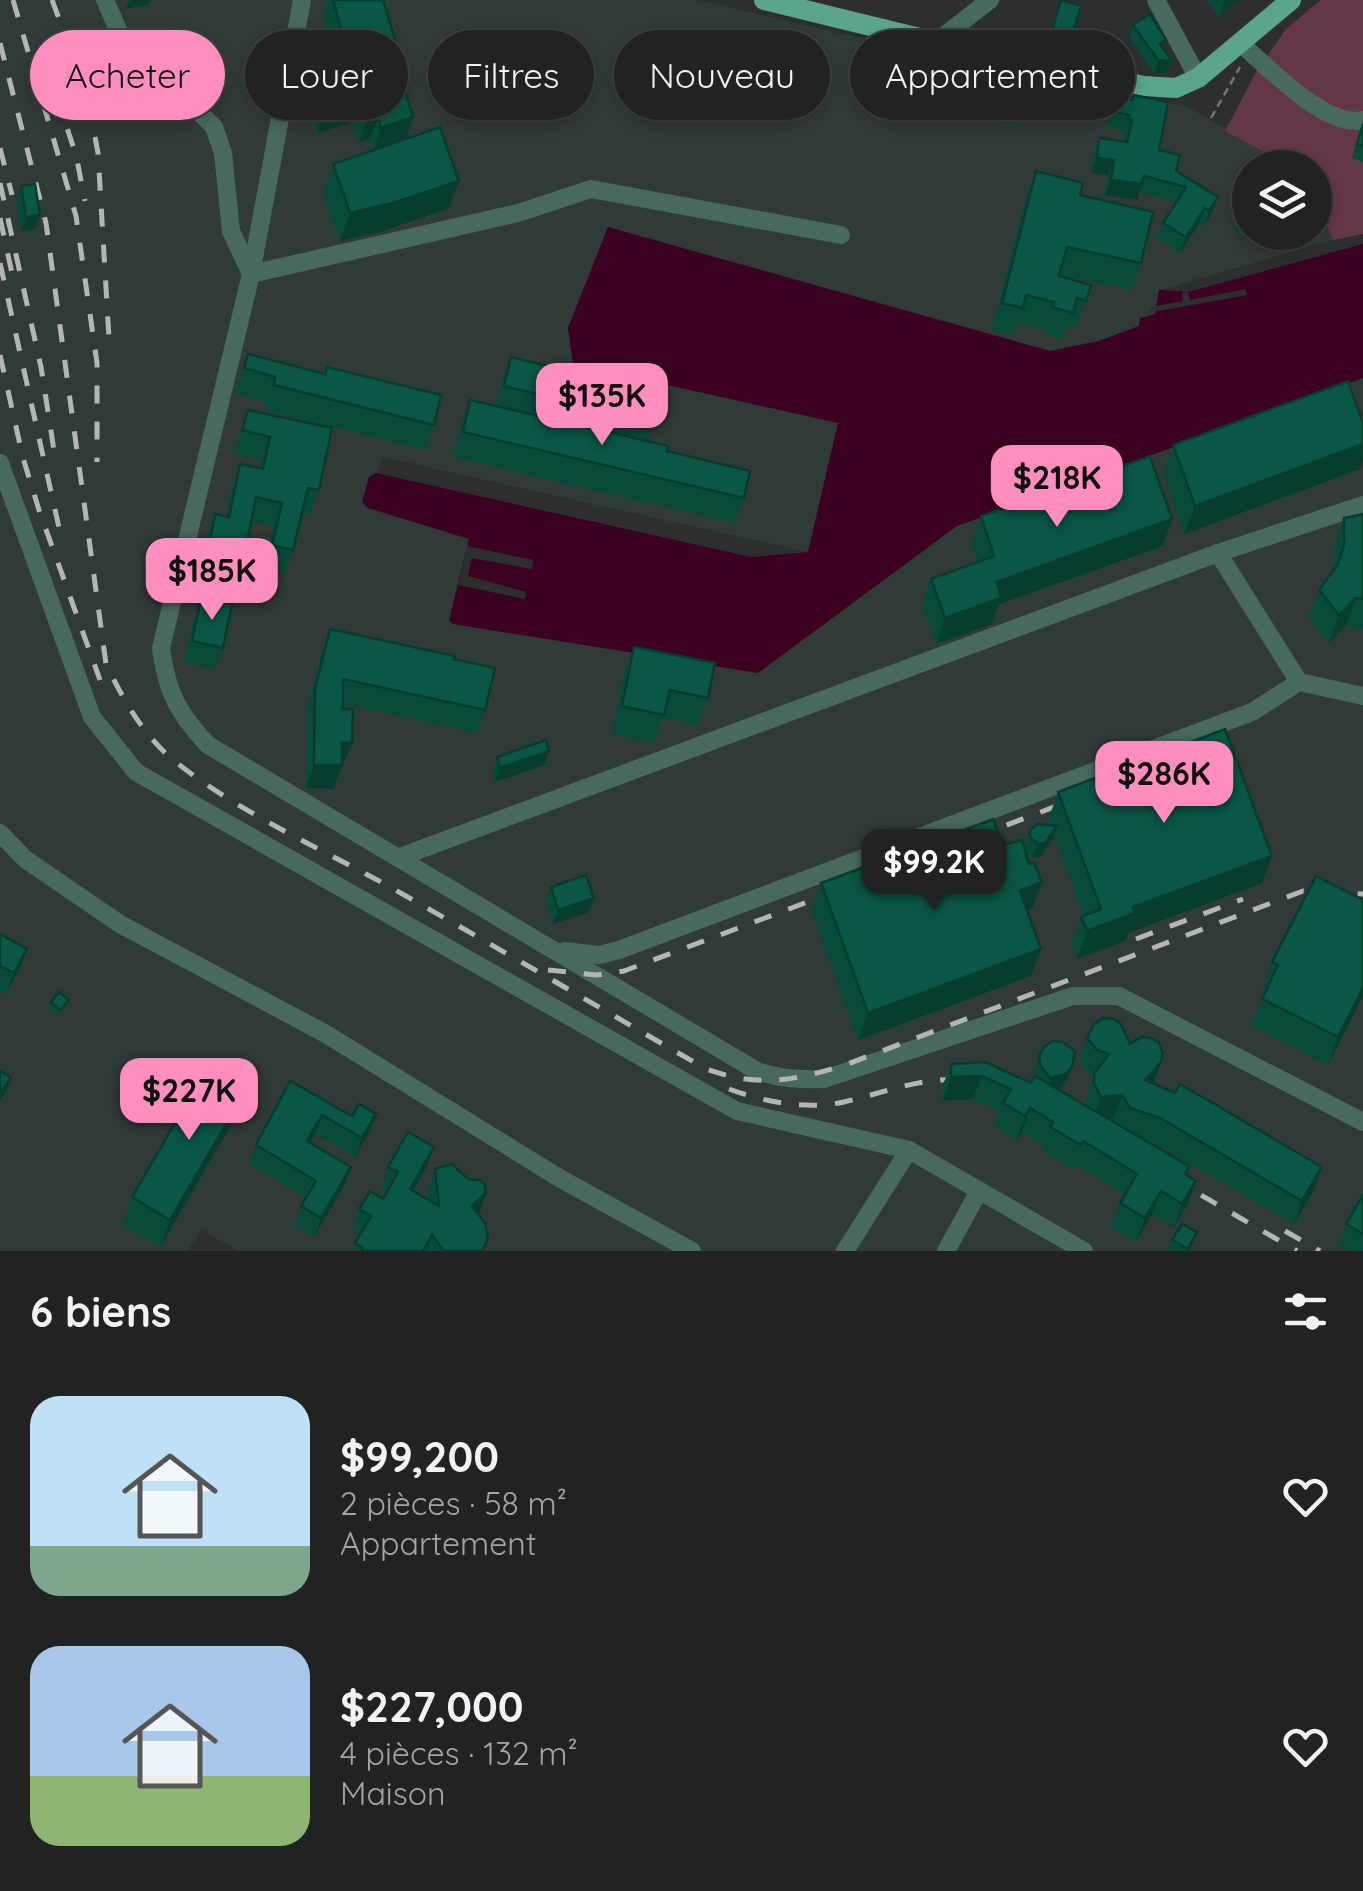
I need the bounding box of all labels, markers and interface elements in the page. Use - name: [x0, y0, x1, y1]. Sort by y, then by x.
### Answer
- chip: Acheter: [30, 30, 225, 120]
- chip: Louer: [245, 30, 408, 120]
- chip: Filtres: [428, 30, 594, 120]
- chip: Nouveau: [614, 30, 830, 120]
- chip: Appartement: [850, 30, 1135, 120]
- map controls: [1232, 150, 1332, 250]
- button: layers: [1232, 150, 1332, 250]
- pin: $135K: [532, 363, 672, 448]
- text: $135K: [558, 375, 646, 415]
- pin: $218K: [987, 445, 1127, 530]
- text: $218K: [1013, 457, 1101, 497]
- pin: $185K: [142, 538, 282, 623]
- text: $185K: [168, 550, 256, 590]
- pin: $286K: [1094, 741, 1234, 826]
- text: $286K: [1117, 753, 1211, 793]
- pin: $99.2K: [853, 829, 1015, 914]
- text: $99.2K: [883, 841, 985, 881]
- pin: $227K: [119, 1058, 259, 1143]
- text: $227K: [142, 1070, 236, 1110]
- icon: filters: [1278, 1284, 1333, 1339]
- text: 6 biens: [30, 1285, 171, 1338]
- text: $99,200: [340, 1430, 499, 1483]
- icon: home: [110, 1436, 230, 1556]
- icon: heart: [1278, 1469, 1333, 1524]
- text: 2 pièces · 58 m²: [340, 1483, 567, 1523]
- text: Appartement: [340, 1523, 537, 1563]
- text: $227,000: [340, 1680, 524, 1733]
- icon: home: [110, 1686, 230, 1806]
- icon: heart: [1278, 1719, 1333, 1774]
- text: 4 pièces · 132 m²: [340, 1733, 578, 1773]
- text: Maison: [340, 1773, 446, 1813]

